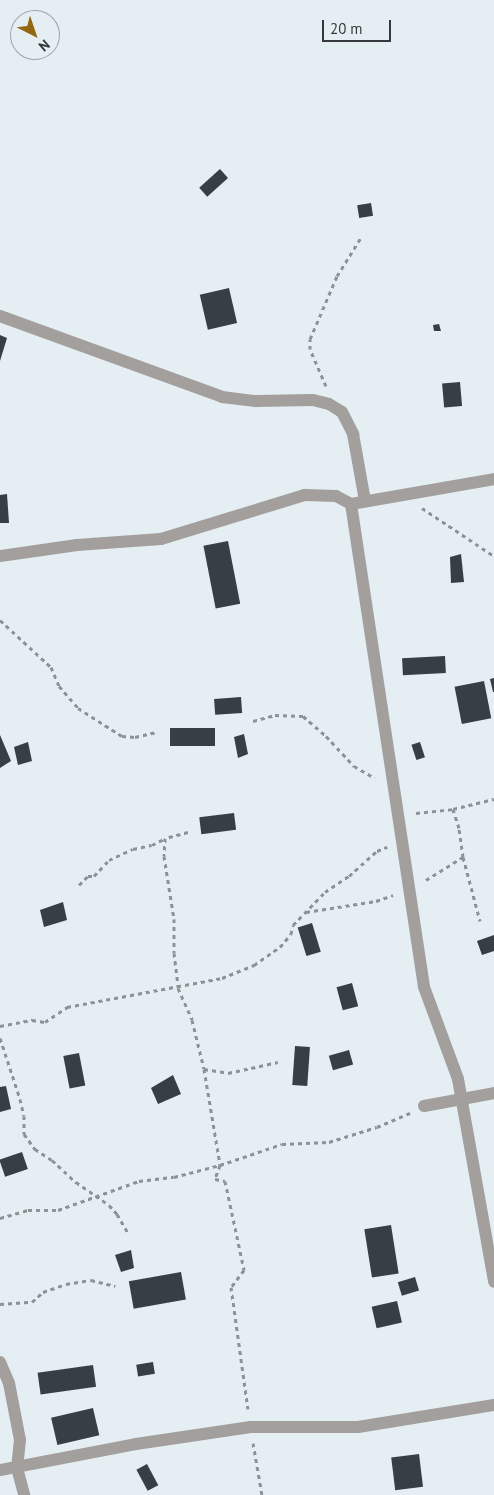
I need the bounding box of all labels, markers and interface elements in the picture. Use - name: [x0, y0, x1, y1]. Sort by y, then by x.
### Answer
- north arrow: [10, 10, 60, 60]
- scale bar: [324, 10, 393, 42]
- text: 20 m: [330, 19, 363, 38]
- text: N: [35, 36, 54, 55]

